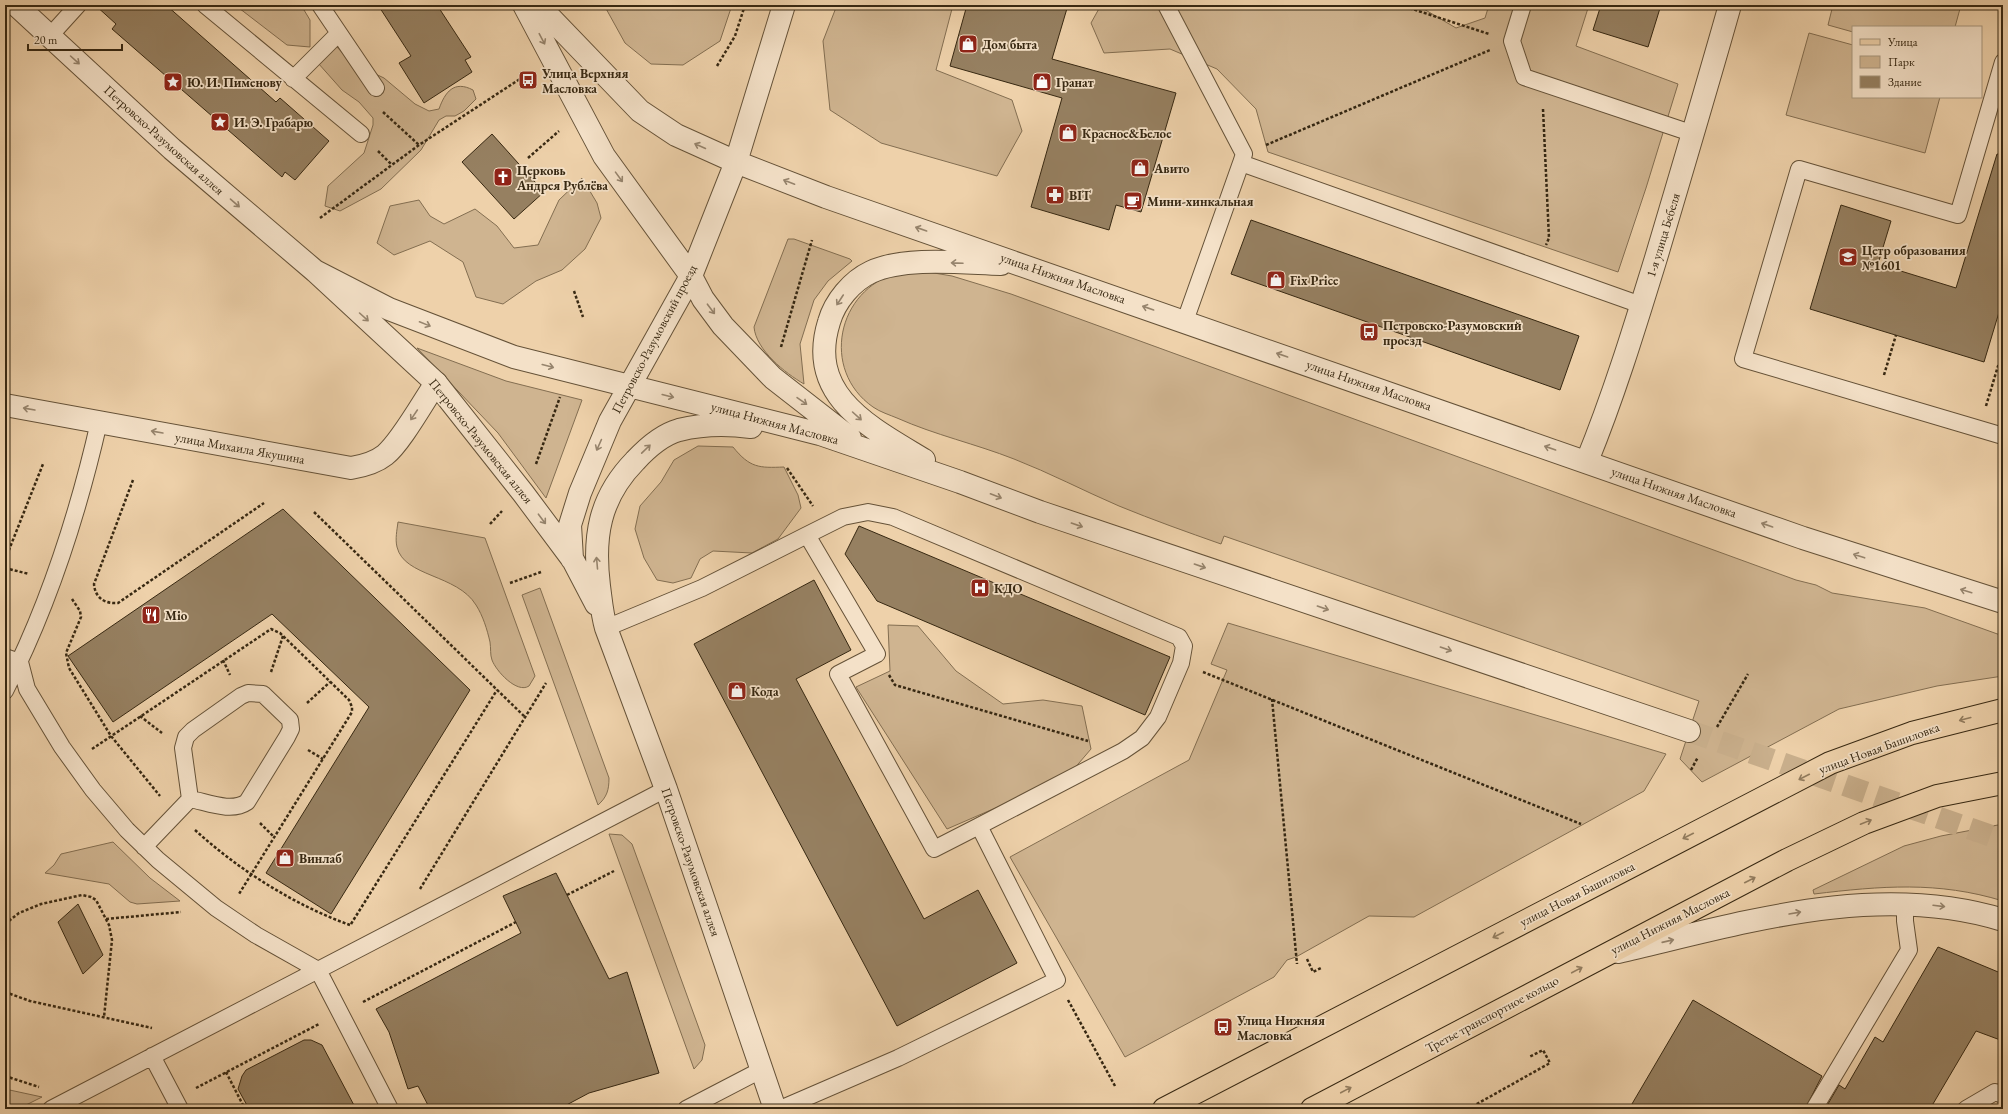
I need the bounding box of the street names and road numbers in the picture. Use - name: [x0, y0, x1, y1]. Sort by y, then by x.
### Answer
- street label: Петровско-Разумовская аллея: [100, 81, 228, 199]
- street label: 1-я улица Бебеля: [1642, 191, 1684, 279]
- street label: улица Нижняя Масловка: [998, 249, 1129, 308]
- street label: Петровско-Разумовский проезд: [607, 262, 701, 416]
- street label: улица Нижняя Масловка: [1304, 356, 1435, 415]
- street label: Петровско-Разумовская аллея: [425, 375, 537, 507]
- street label: улица Нижняя Масловка: [709, 398, 841, 448]
- street label: улица Михаила Якушина: [174, 428, 307, 468]
- street label: улица Нижняя Масловка: [1609, 463, 1740, 522]
- street label: улица Новая Башиловка: [1816, 718, 1942, 778]
- street label: Петровско-Разумовская аллея: [658, 785, 725, 939]
- street label: улица Новая Башиловка: [1517, 857, 1638, 930]
- street label: улица Нижняя Масловка: [1608, 883, 1733, 958]
- street label: Третье транспортное кольцо: [1422, 972, 1562, 1056]

